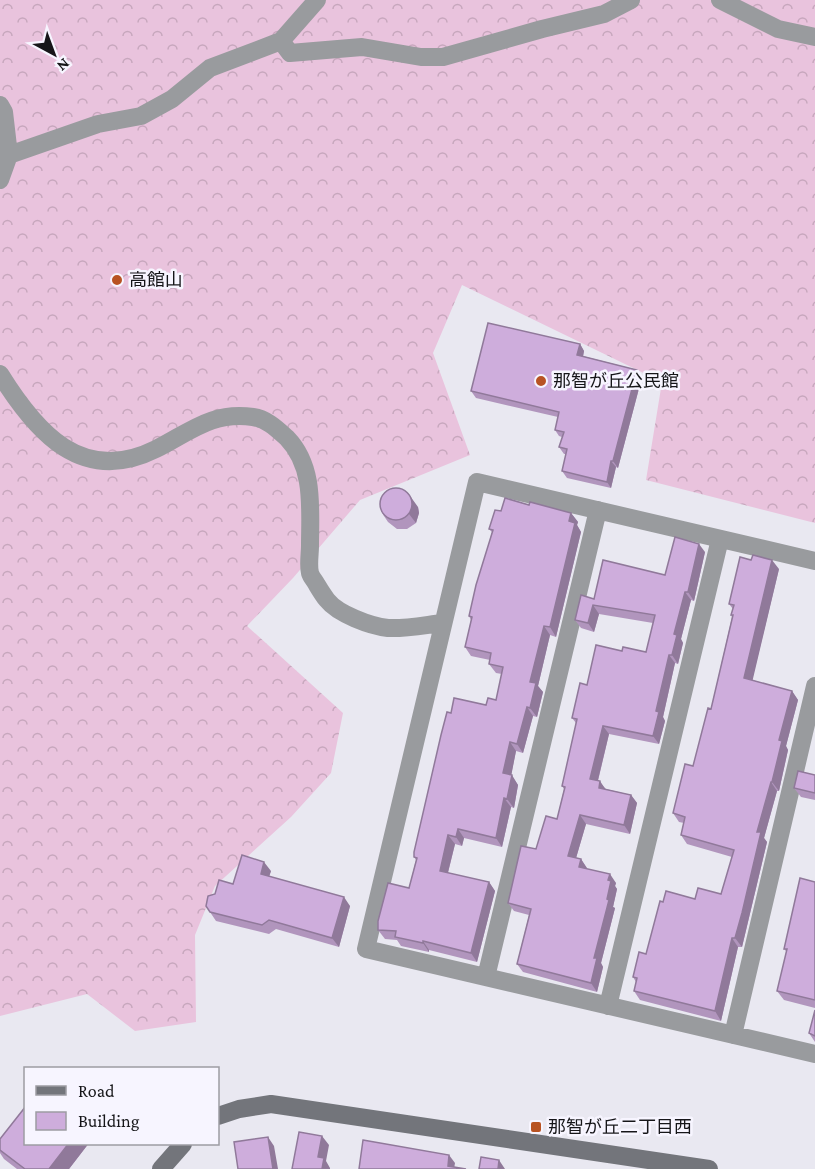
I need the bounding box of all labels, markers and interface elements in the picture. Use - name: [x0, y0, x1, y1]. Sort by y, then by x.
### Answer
- north arrow: [24, 24, 84, 84]
- text: N: [54, 55, 73, 75]
- place label: 高館山: [129, 270, 183, 290]
- marker: 高館山: [110, 273, 124, 287]
- place label: 那智が丘公民館: [553, 371, 679, 391]
- marker: 那智が丘公民館: [534, 374, 548, 388]
- legend: [24, 1067, 219, 1145]
- text: Road: [78, 1081, 115, 1101]
- text: Building: [78, 1111, 140, 1131]
- place label: 那智が丘二丁目西: [548, 1117, 692, 1137]
- marker: 那智が丘二丁目西: [529, 1120, 543, 1134]

